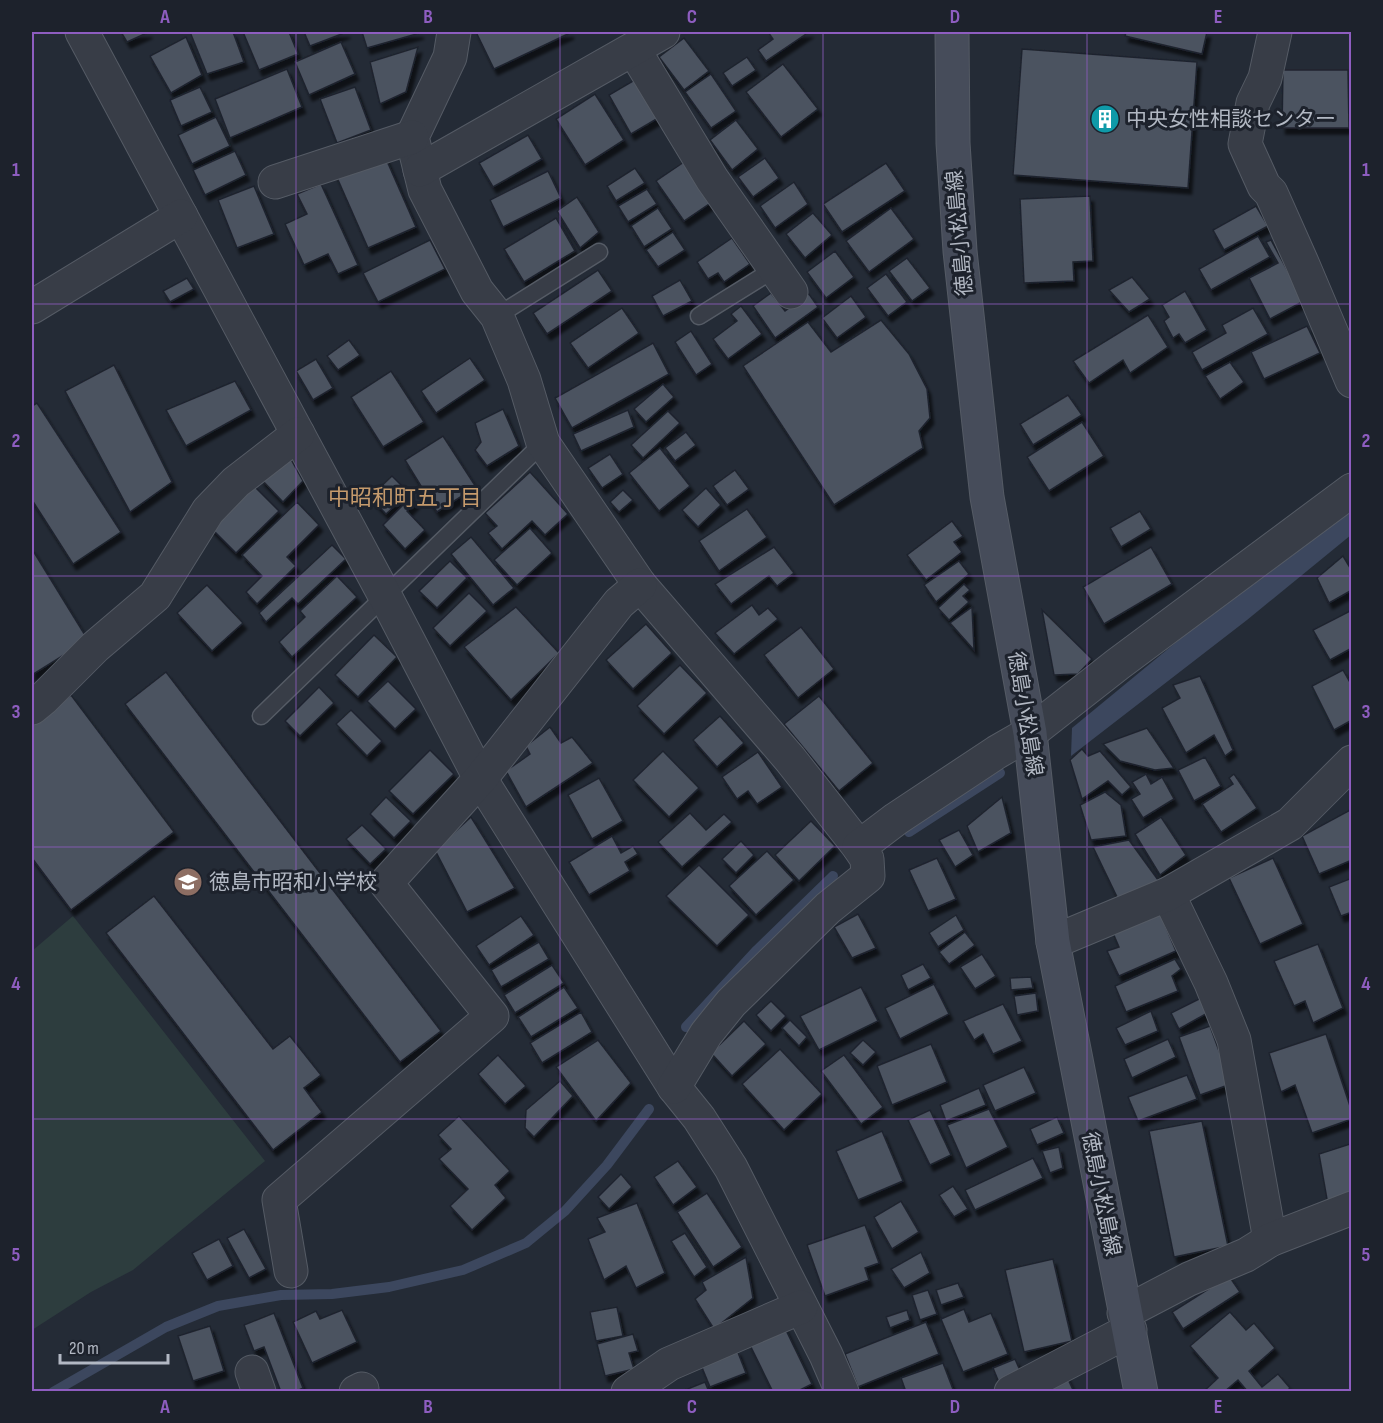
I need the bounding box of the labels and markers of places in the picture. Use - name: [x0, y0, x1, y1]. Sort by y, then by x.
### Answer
- building icon: 中央女性相談センター: [1089, 103, 1121, 135]
- place label: 中央女性相談センター: [1126, 107, 1336, 132]
- school or university icon: 徳島市昭和小学校: [172, 866, 204, 898]
- place label: 徳島市昭和小学校: [209, 870, 377, 895]

